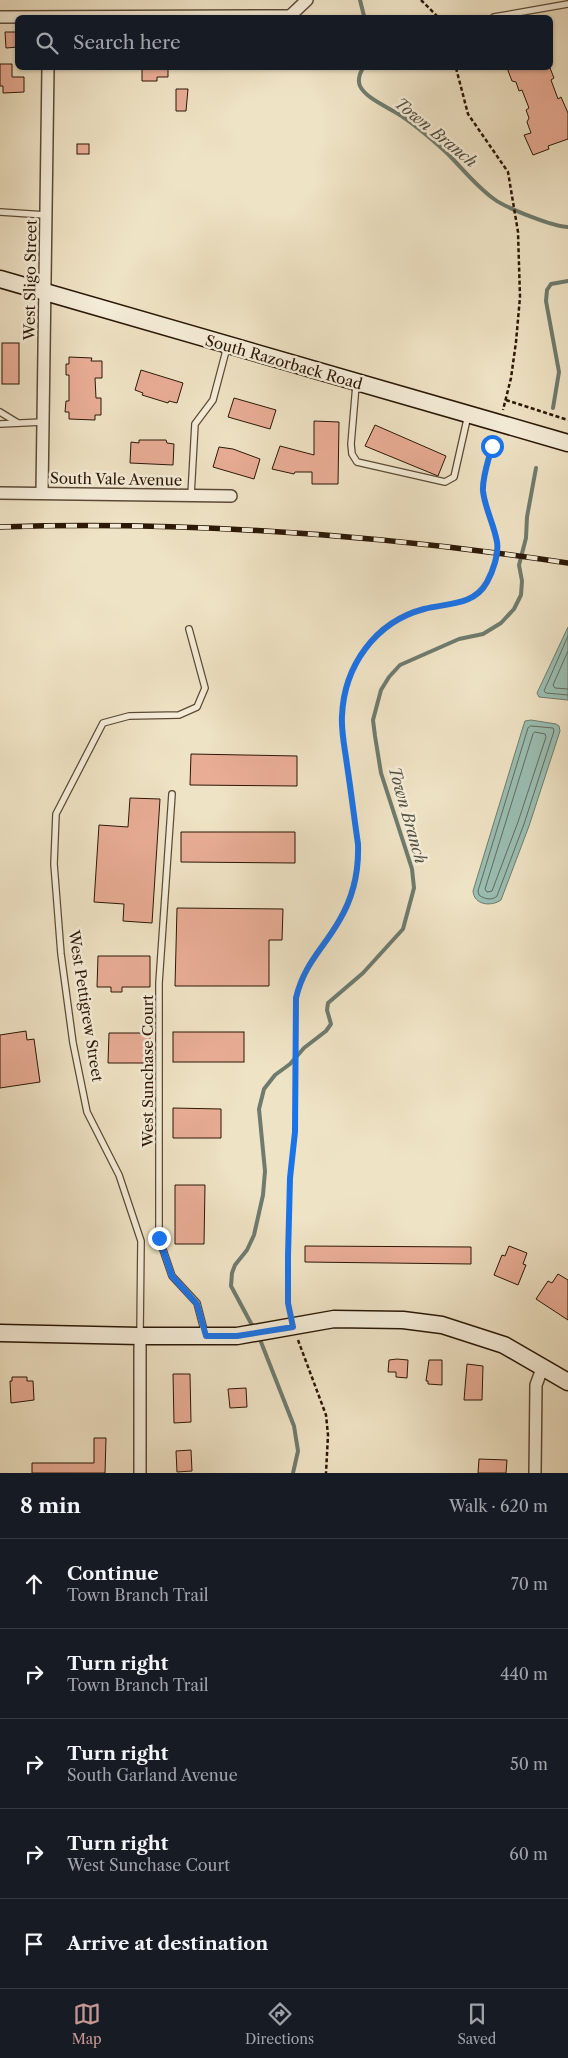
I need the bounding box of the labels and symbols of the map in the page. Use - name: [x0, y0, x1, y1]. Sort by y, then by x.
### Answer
- water label: Town Branch: [391, 93, 481, 171]
- street label: West Sligo Street: [19, 219, 41, 342]
- street label: South Razorback Road: [203, 330, 365, 394]
- route start: [481, 435, 504, 458]
- street label: South Vale Avenue: [50, 468, 182, 490]
- water label: Town Branch: [385, 764, 431, 866]
- street label: West Pettigrew Street: [64, 928, 107, 1084]
- street label: West Sunchase Court: [138, 994, 157, 1148]
- route end: [148, 1227, 171, 1250]

